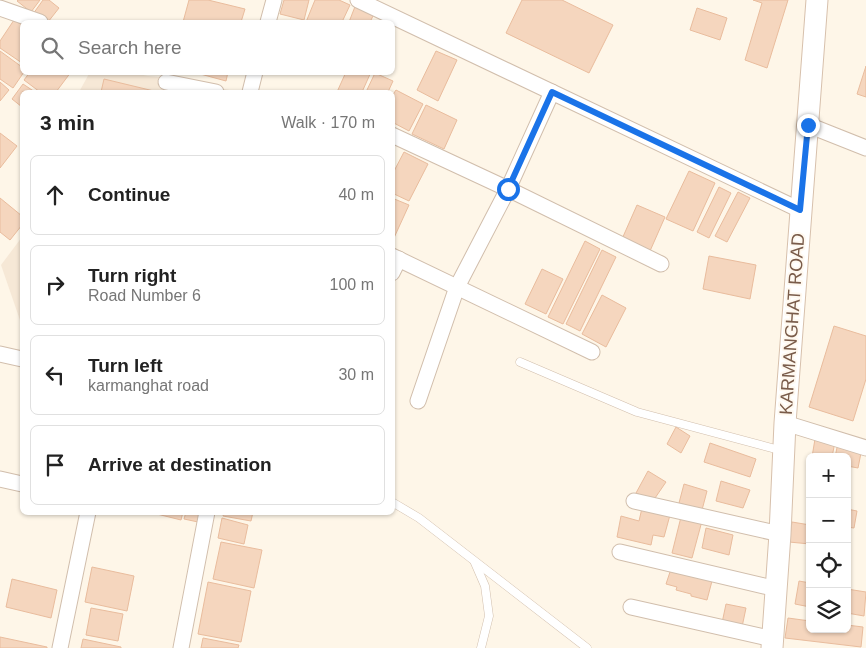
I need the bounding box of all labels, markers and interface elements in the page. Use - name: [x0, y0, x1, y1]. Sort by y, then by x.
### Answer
- search box: [20, 20, 395, 75]
- icon: search: [38, 34, 66, 62]
- text: Search here: [78, 37, 182, 58]
- text: 3 min: [40, 111, 95, 134]
- text: Walk · 170 m: [281, 114, 375, 131]
- route end: [797, 114, 820, 137]
- route start: [497, 178, 520, 201]
- icon: ahead: [41, 181, 69, 209]
- text: Continue: [88, 184, 170, 205]
- text: 40 m: [338, 186, 374, 203]
- street label: KARMANGHAT ROAD: [776, 232, 808, 416]
- text: Turn right: [88, 265, 176, 286]
- icon: right: [41, 271, 69, 299]
- text: 100 m: [330, 276, 374, 293]
- text: Road Number 6: [88, 287, 201, 304]
- text: Turn left: [88, 355, 163, 376]
- icon: left: [41, 361, 69, 389]
- text: 30 m: [338, 366, 374, 383]
- text: karmanghat road: [88, 377, 209, 394]
- icon: arrive: [41, 451, 69, 479]
- map controls: [806, 453, 851, 633]
- button: +: [806, 453, 851, 498]
- text: Arrive at destination: [88, 454, 272, 475]
- button: −: [806, 498, 851, 543]
- button: locate: [806, 543, 851, 588]
- button: layers: [806, 588, 851, 633]

